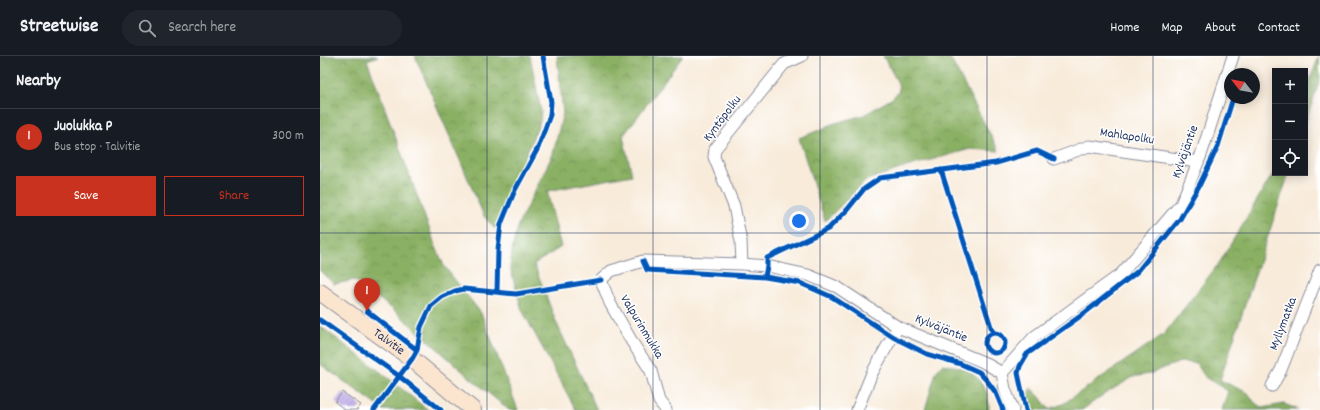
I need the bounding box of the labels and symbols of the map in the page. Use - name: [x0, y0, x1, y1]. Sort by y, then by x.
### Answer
- north arrow: [1224, 68, 1260, 104]
- street label: Kyntöpolku: [699, 92, 747, 146]
- street label: Mahlapolku: [1099, 123, 1155, 151]
- street label: Kylväjäntie: [1168, 123, 1204, 181]
- your location: [789, 211, 809, 231]
- pin: 1: [354, 278, 380, 311]
- street label: Valpurinmukka: [614, 291, 668, 363]
- street label: Myllymatka: [1265, 294, 1303, 353]
- street label: Kylväjäntie: [912, 310, 970, 348]
- street label: Talvitie: [369, 324, 409, 360]

